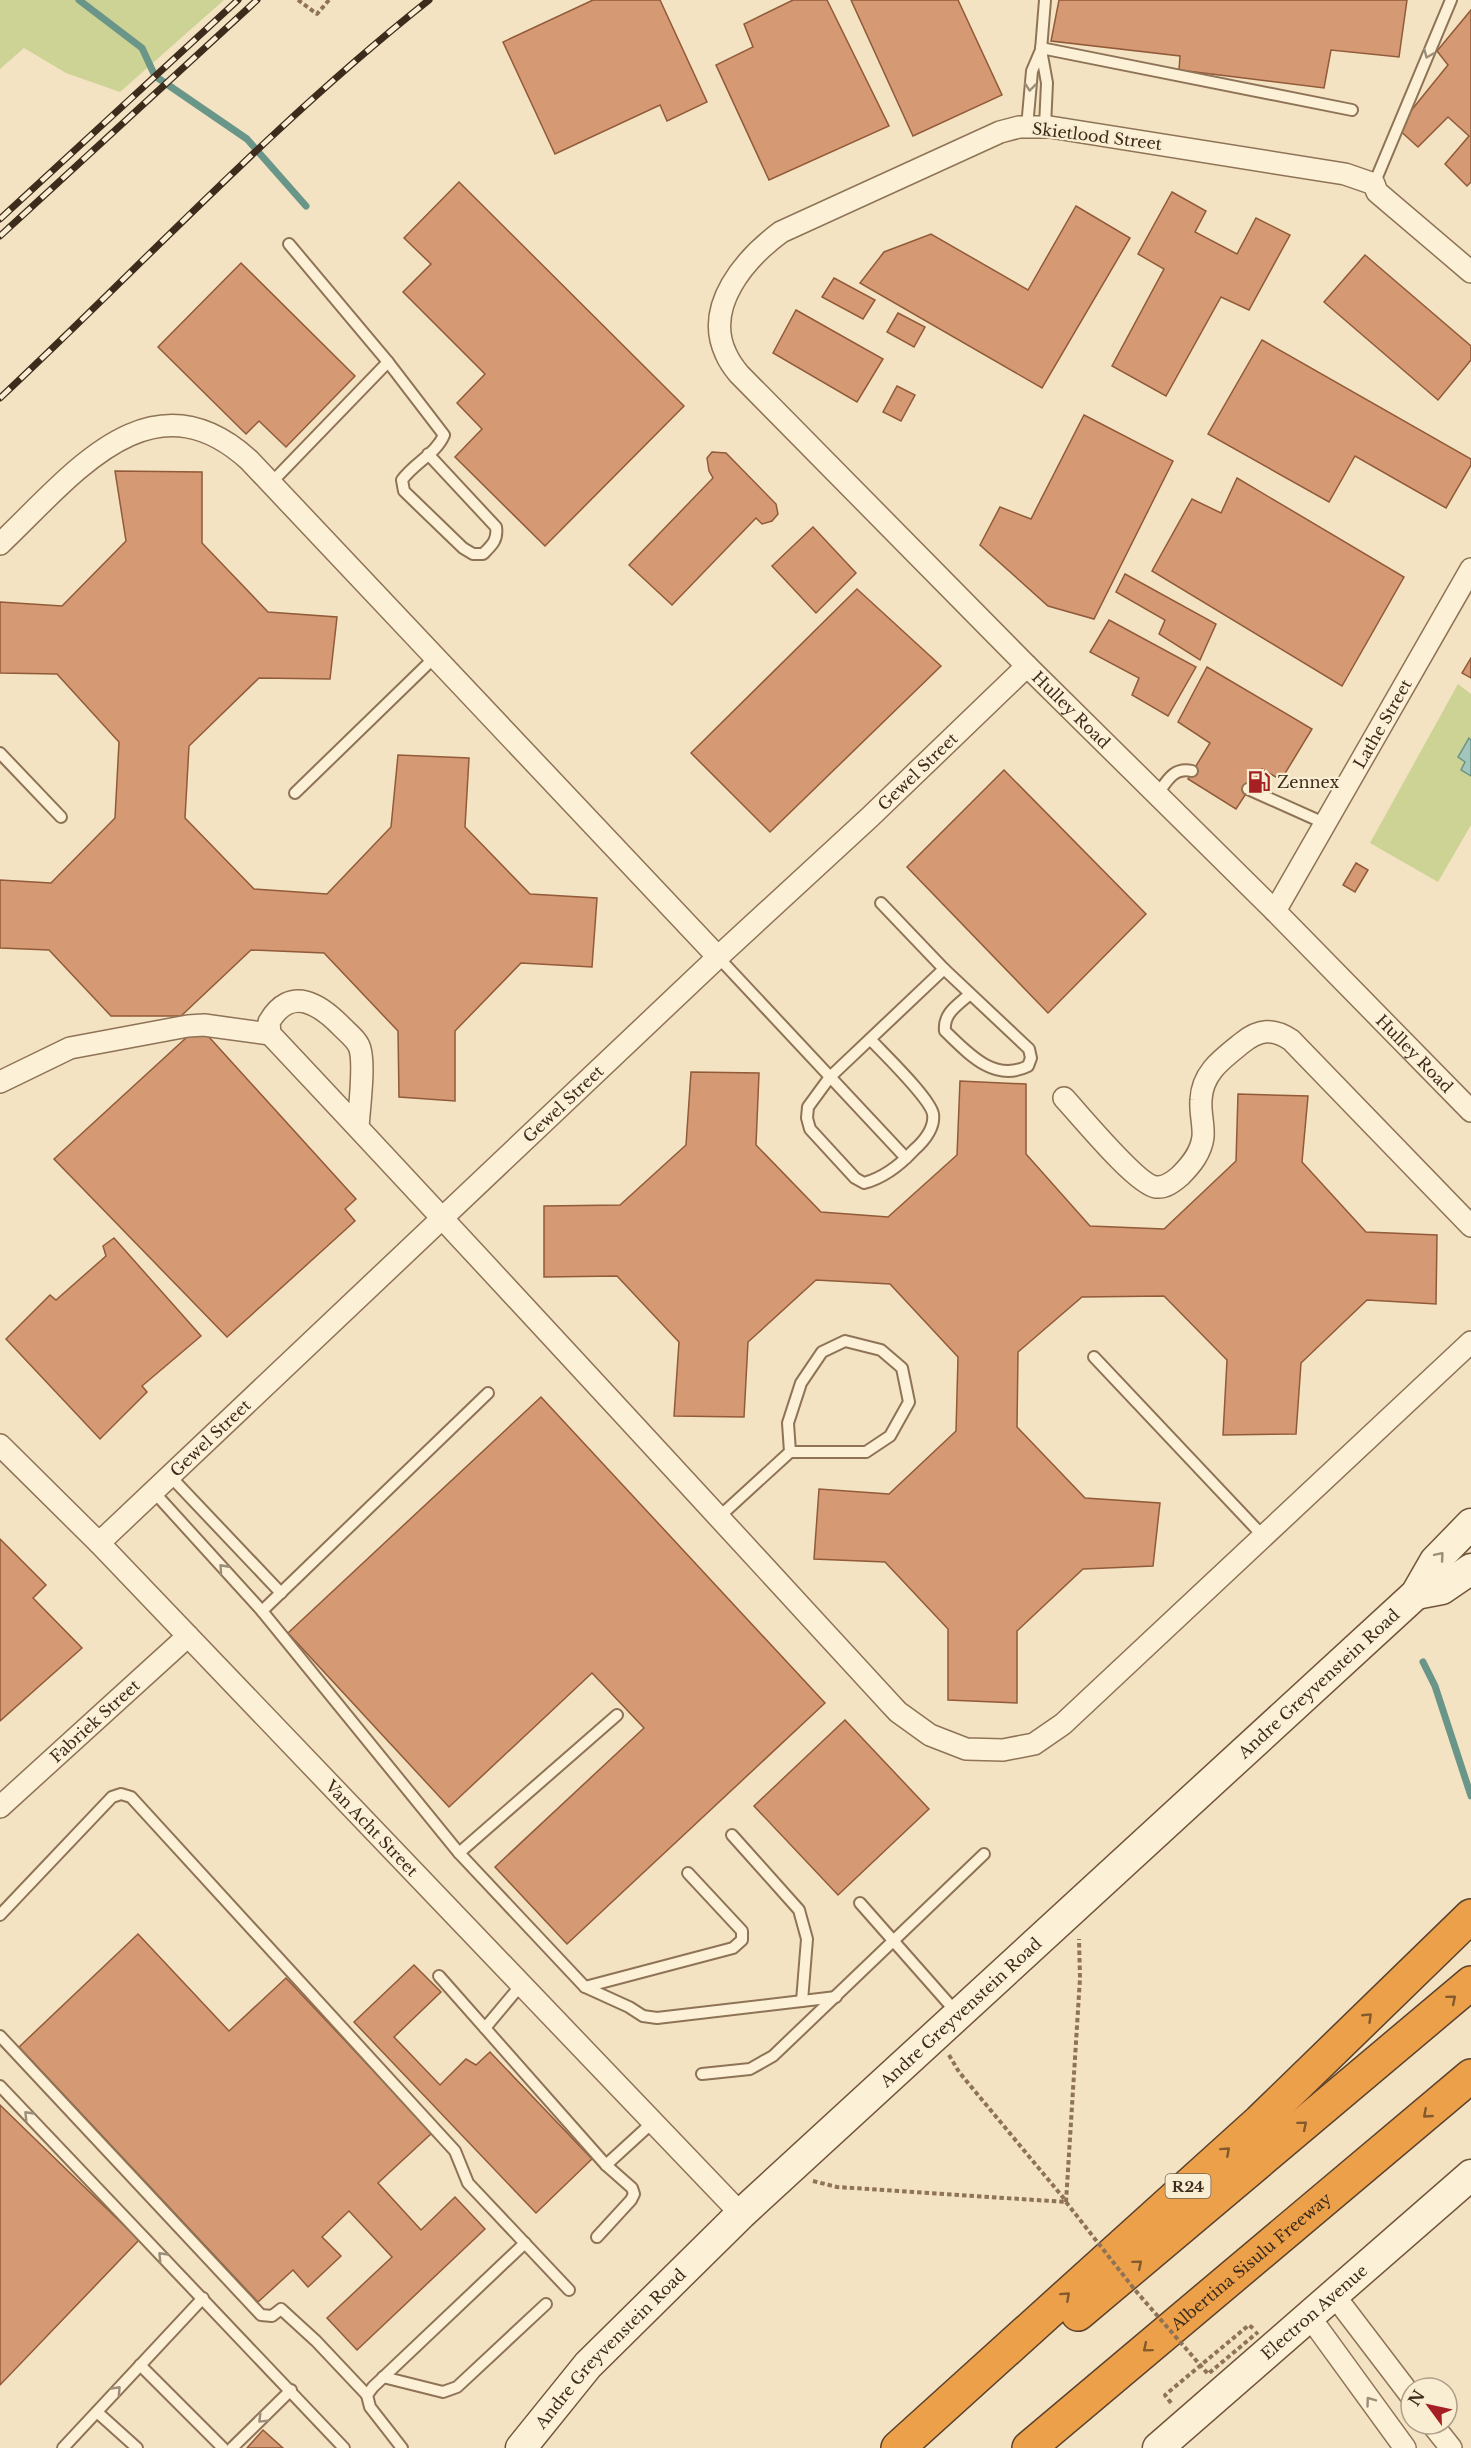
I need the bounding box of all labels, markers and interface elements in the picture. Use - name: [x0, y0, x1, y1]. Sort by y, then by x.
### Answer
- one-way arrow: [1423, 48, 1435, 59]
- one-way arrow: [1024, 83, 1037, 92]
- street label: Skietlood Street: [1031, 118, 1163, 154]
- street label: Hulley Road: [1028, 667, 1114, 753]
- street label: Lathe Street: [1349, 675, 1416, 772]
- street label: Gewel Street: [873, 728, 962, 814]
- fuel station icon: Zennex: [1246, 769, 1272, 795]
- place label: Zennex: [1277, 772, 1340, 792]
- street label: Hulley Road: [1372, 1010, 1457, 1097]
- street label: Gewel Street: [519, 1061, 607, 1147]
- street label: Gewel Street: [166, 1395, 255, 1481]
- one-way arrow: [1433, 1552, 1444, 1563]
- one-way arrow: [219, 1564, 230, 1575]
- street label: Andre Greyvenstein Road: [1233, 1604, 1404, 1763]
- street label: Fabriek Street: [46, 1675, 144, 1767]
- street label: Van Acht Street: [321, 1775, 422, 1880]
- street label: Andre Greyvenstein Road: [875, 1933, 1046, 2092]
- one-way arrow: [1445, 1995, 1456, 2006]
- one-way arrow: [1360, 2013, 1371, 2024]
- one-way arrow: [1423, 2107, 1434, 2118]
- one-way arrow: [24, 2111, 35, 2122]
- one-way arrow: [1296, 2121, 1307, 2132]
- one-way arrow: [1220, 2147, 1230, 2158]
- road number: R24: [1166, 2174, 1210, 2198]
- street label: Albertina Sisulu Freeway: [1166, 2188, 1336, 2335]
- one-way arrow: [159, 2252, 170, 2263]
- one-way arrow: [1131, 2260, 1142, 2271]
- street label: Electron Avenue: [1257, 2260, 1371, 2364]
- street label: Andre Greyvenstein Road: [530, 2264, 690, 2433]
- one-way arrow: [1059, 2292, 1070, 2303]
- one-way arrow: [1143, 2341, 1154, 2352]
- north arrow: [1399, 2376, 1459, 2436]
- one-way arrow: [110, 2386, 121, 2397]
- text: N: [1404, 2386, 1429, 2410]
- one-way arrow: [1367, 2396, 1378, 2407]
- one-way arrow: [258, 2411, 269, 2422]

